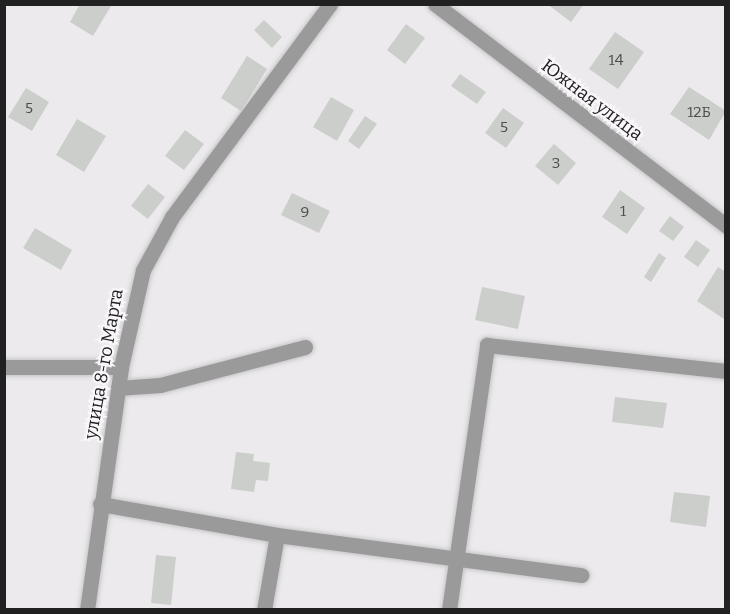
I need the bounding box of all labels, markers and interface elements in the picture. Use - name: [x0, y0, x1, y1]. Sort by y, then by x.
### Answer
- house number: 14: [609, 52, 623, 70]
- street label: Южная улица: [537, 55, 647, 145]
- house number: 5: [25, 100, 33, 118]
- house number: 12Б: [687, 104, 711, 122]
- house number: 5: [500, 119, 508, 137]
- house number: 3: [552, 155, 560, 173]
- house number: 1: [620, 203, 626, 221]
- house number: 9: [301, 204, 309, 222]
- street label: улица 8-го Марта: [80, 287, 128, 441]

